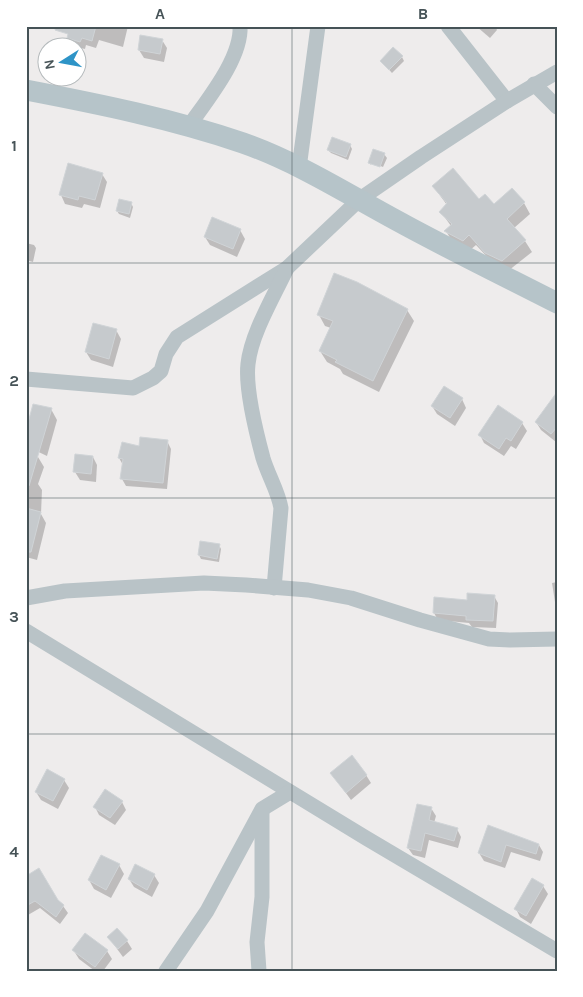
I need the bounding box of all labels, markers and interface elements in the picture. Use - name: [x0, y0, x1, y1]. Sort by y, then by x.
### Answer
- text: A: [155, 4, 165, 23]
- text: B: [418, 4, 428, 23]
- north arrow: [38, 38, 88, 88]
- text: N: [40, 58, 59, 71]
- text: 1: [11, 136, 17, 155]
- text: 2: [9, 371, 19, 390]
- text: 3: [9, 607, 19, 626]
- text: 4: [9, 842, 19, 861]

